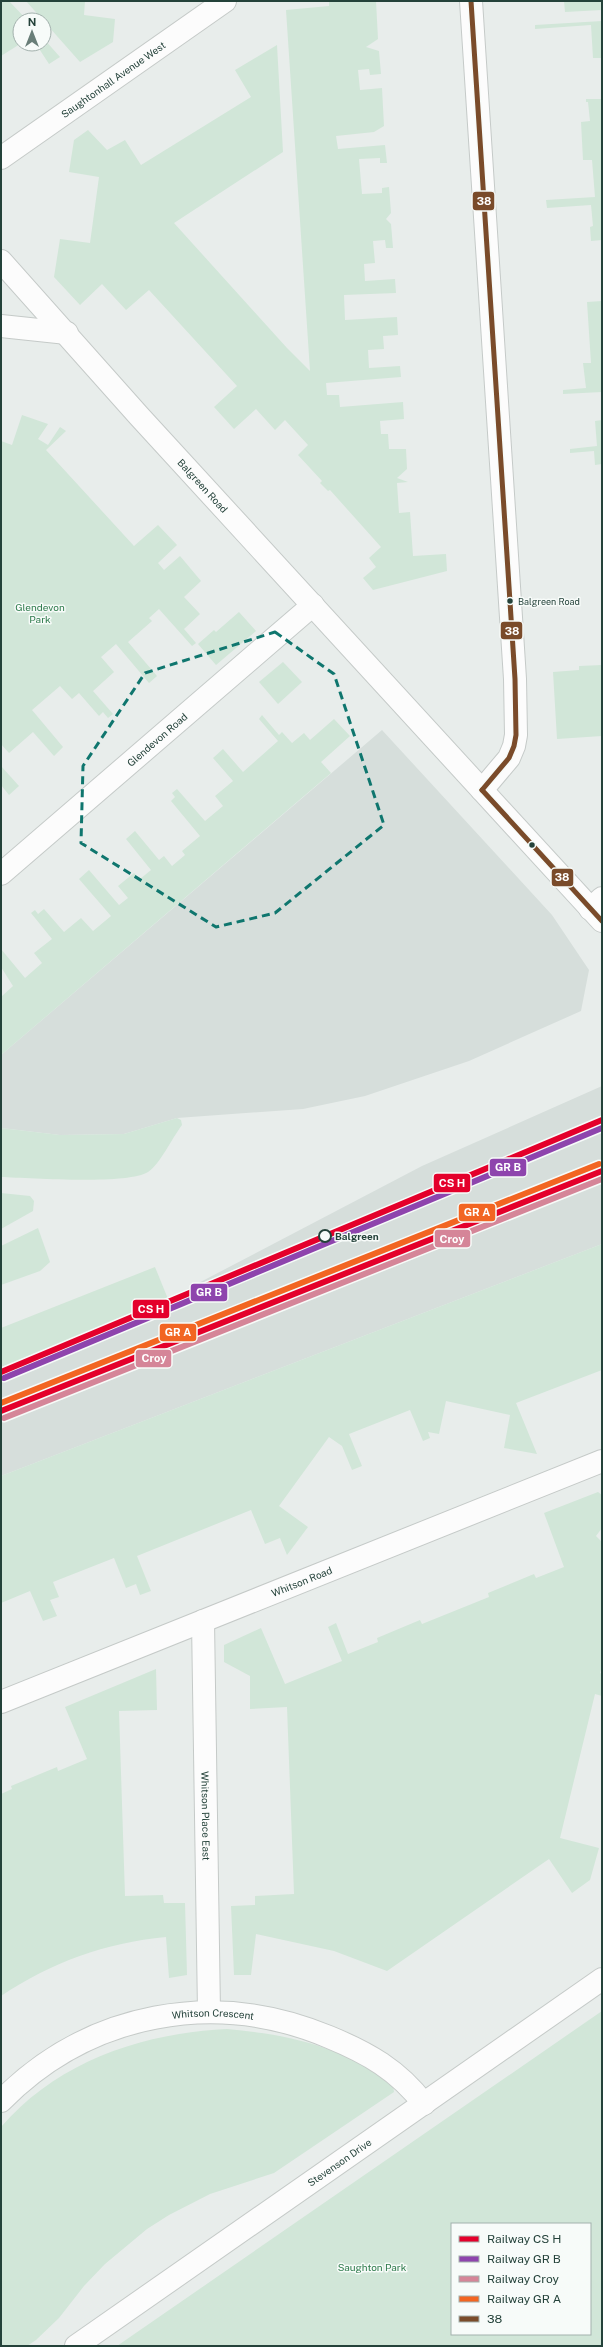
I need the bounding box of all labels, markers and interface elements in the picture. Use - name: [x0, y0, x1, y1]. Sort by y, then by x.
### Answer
- north arrow: [12, 12, 52, 52]
- text: N: [28, 16, 36, 28]
- street label: Saughtonhall Avenue West: [59, 39, 168, 120]
- line badge: 38: [472, 191, 495, 211]
- text: 38: [477, 195, 491, 207]
- street label: Balgreen Road: [175, 456, 231, 515]
- marker: Balgreen Road: [505, 596, 515, 606]
- place label: Balgreen Road: [518, 596, 580, 607]
- park label: Glendevon Park: [15, 601, 65, 625]
- line badge: 38: [500, 621, 523, 640]
- text: 38: [505, 625, 519, 637]
- street label: Glendevon Road: [124, 710, 190, 769]
- unlabelled marker: [527, 840, 537, 850]
- line badge: 38: [551, 868, 574, 887]
- text: 38: [555, 871, 569, 883]
- line badge: GR B: [489, 1158, 527, 1177]
- text: GR B: [495, 1161, 521, 1173]
- line badge: CS H: [433, 1173, 471, 1193]
- text: CS H: [439, 1177, 465, 1189]
- line badge: GR A: [458, 1203, 496, 1222]
- text: GR A: [464, 1206, 490, 1218]
- marker: Balgreen: [318, 1229, 332, 1243]
- line badge: Croy: [434, 1229, 471, 1248]
- place label: Balgreen: [335, 1230, 379, 1242]
- text: Croy: [440, 1233, 465, 1245]
- line badge: GR B: [190, 1283, 228, 1302]
- text: GR B: [196, 1286, 222, 1298]
- line badge: CS H: [132, 1299, 170, 1319]
- text: CS H: [138, 1303, 164, 1315]
- line badge: GR A: [159, 1323, 197, 1342]
- text: GR A: [165, 1326, 191, 1338]
- line badge: Croy: [135, 1349, 172, 1368]
- text: Croy: [142, 1352, 167, 1364]
- street label: Whitson Road: [270, 1564, 334, 1599]
- street label: Whitson Place East: [199, 1771, 213, 1861]
- street label: Whitson Crescent: [171, 2006, 255, 2022]
- street label: Stevenson Drive: [305, 2136, 374, 2189]
- legend: [451, 2223, 591, 2335]
- text: Railway CS H: [487, 2232, 561, 2246]
- text: Railway GR B: [487, 2252, 561, 2266]
- park label: Saughton Park: [338, 2261, 407, 2273]
- text: Railway Croy: [487, 2272, 560, 2286]
- text: Railway GR A: [487, 2292, 562, 2306]
- text: 38: [487, 2312, 502, 2326]

